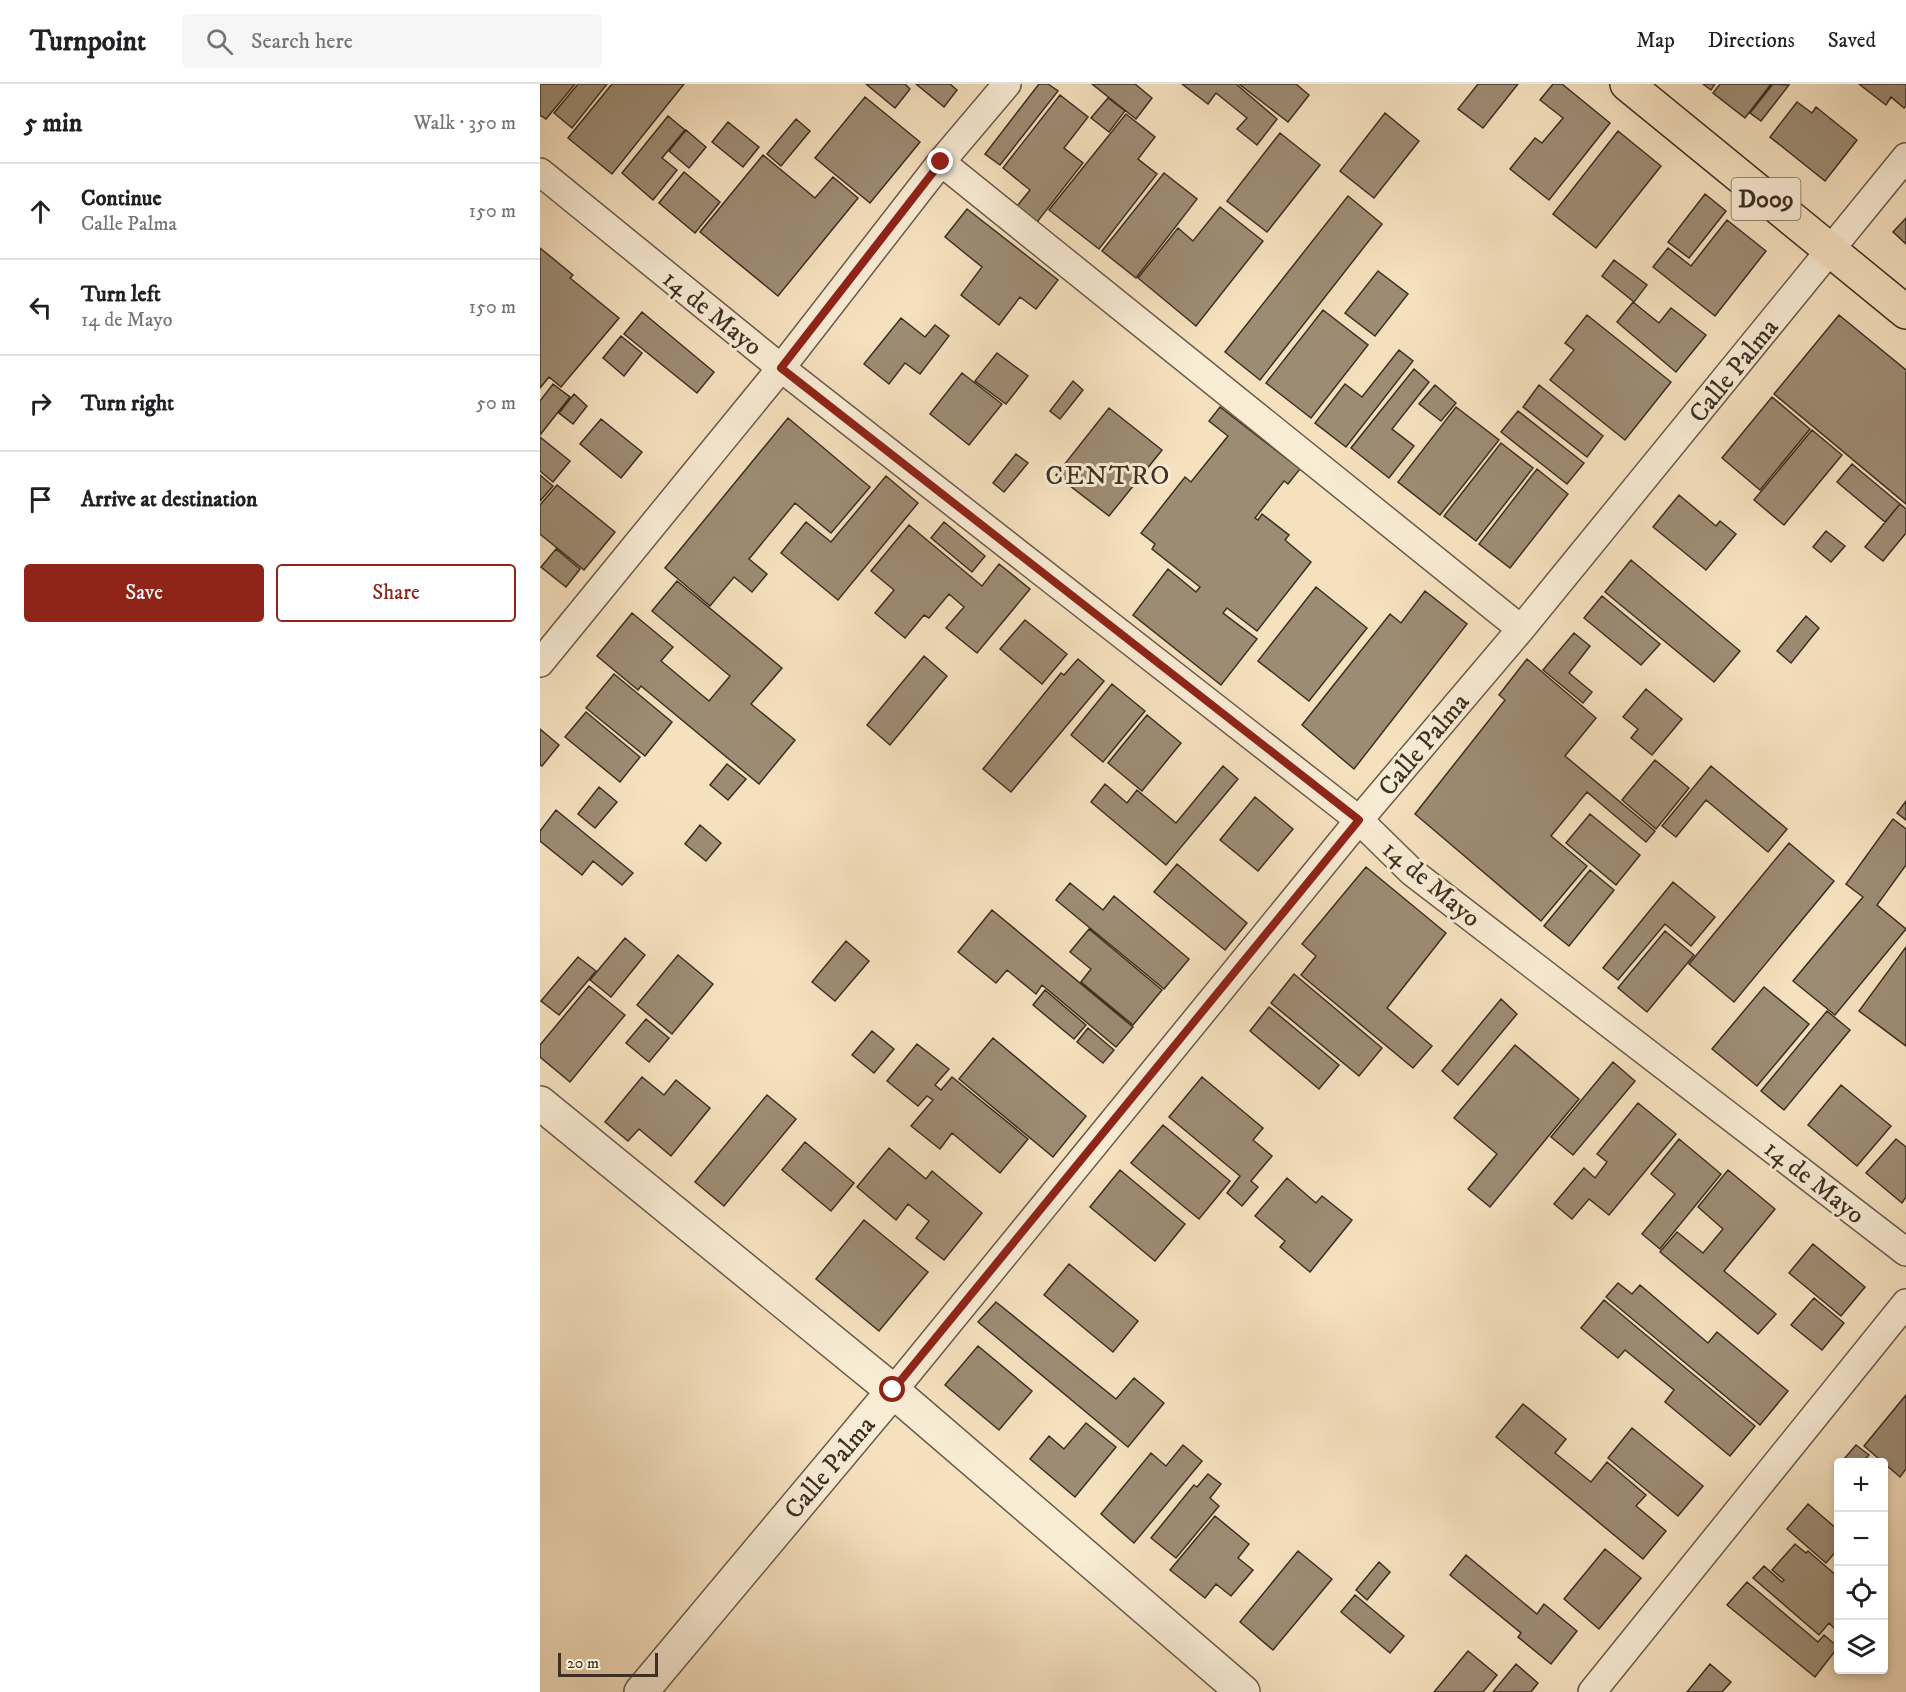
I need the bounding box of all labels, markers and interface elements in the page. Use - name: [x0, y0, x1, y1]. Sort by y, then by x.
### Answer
- search box: [182, 14, 602, 68]
- text: Turnpoint: [30, 24, 146, 59]
- icon: search: [203, 25, 236, 58]
- text: Search here: [251, 28, 353, 55]
- text: Map: [1636, 28, 1675, 54]
- text: Directions: [1708, 28, 1795, 54]
- text: Saved: [1828, 28, 1876, 54]
- text: 5 min: [24, 107, 82, 140]
- text: Walk · 350 m: [414, 111, 516, 136]
- route end: [927, 148, 953, 174]
- road number: D009: [1732, 178, 1800, 220]
- text: Continue: [81, 185, 162, 212]
- icon: ahead: [24, 195, 57, 228]
- text: 150 m: [469, 199, 516, 224]
- text: Calle Palma: [81, 212, 177, 237]
- street label: 14 de Mayo: [655, 263, 769, 363]
- text: Turn left: [81, 281, 161, 308]
- icon: left: [24, 291, 57, 324]
- text: 150 m: [469, 295, 516, 320]
- text: 14 de Mayo: [81, 308, 173, 333]
- street label: Calle Palma: [1682, 312, 1786, 430]
- icon: right: [24, 387, 57, 420]
- text: Turn right: [81, 390, 174, 417]
- text: 50 m: [476, 391, 516, 416]
- district label: CENTRO: [1045, 459, 1171, 493]
- icon: arrive: [24, 483, 57, 516]
- text: Arrive at destination: [81, 486, 258, 513]
- button: Save: [24, 564, 264, 622]
- button: Share: [276, 564, 516, 622]
- street label: Calle Palma: [1371, 687, 1477, 803]
- street label: 14 de Mayo: [1375, 833, 1487, 935]
- street label: 14 de Mayo: [1757, 1133, 1871, 1232]
- route start: [879, 1376, 905, 1402]
- street label: Calle Palma: [777, 1410, 883, 1526]
- map controls: [1834, 1458, 1888, 1674]
- button: +: [1834, 1458, 1888, 1512]
- button: −: [1834, 1512, 1888, 1566]
- button: locate: [1834, 1566, 1888, 1620]
- button: layers: [1834, 1620, 1888, 1674]
- scale bar: [558, 1650, 658, 1678]
- text: 20 m: [567, 1653, 599, 1673]

